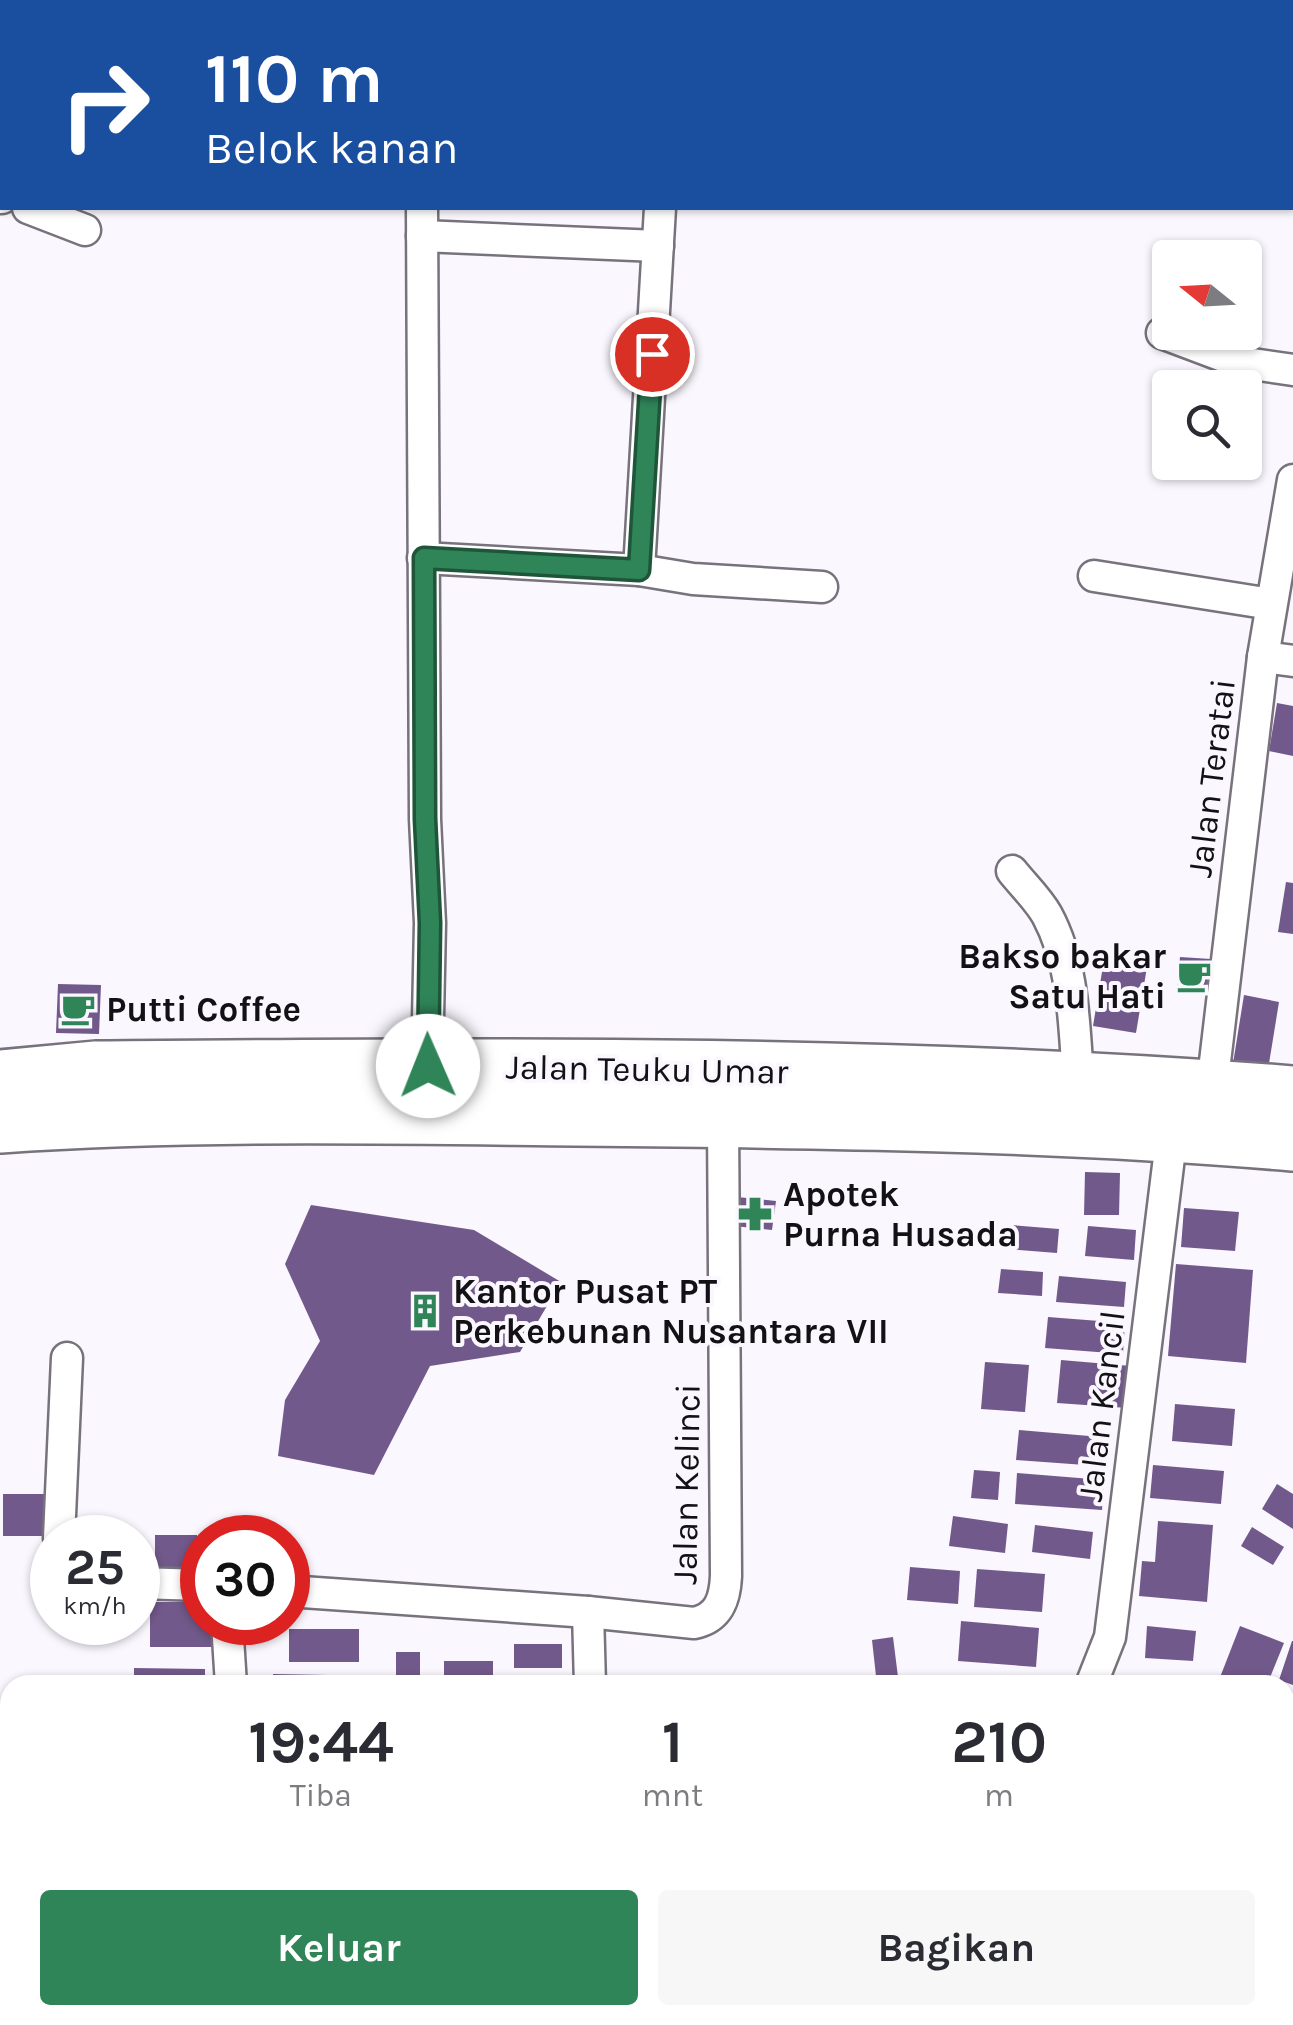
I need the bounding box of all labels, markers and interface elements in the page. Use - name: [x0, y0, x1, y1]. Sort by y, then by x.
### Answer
- text: 110 m: [205, 38, 383, 120]
- icon: right: [40, 40, 170, 170]
- text: Belok kanan: [205, 122, 459, 174]
- north arrow: [1152, 240, 1262, 350]
- map controls: [1152, 240, 1262, 480]
- pin: [610, 312, 695, 397]
- icon: arrive: [625, 327, 680, 382]
- button: search: [1152, 370, 1262, 480]
- street label: Jalan Teratai: [1179, 677, 1244, 880]
- place label: Bakso bakar Satu Hati: [958, 936, 1166, 1017]
- cafe icon: Bakso bakar Satu Hati: [1175, 957, 1213, 995]
- place label: Putti Coffee: [106, 989, 301, 1030]
- cafe icon: Putti Coffee: [59, 990, 97, 1028]
- position arrow: [376, 1014, 480, 1118]
- street label: Jalan Teuku Umar: [505, 1047, 789, 1092]
- place label: Apotek Purna Husada: [783, 1174, 1018, 1255]
- pharmacy icon: Apotek Purna Husada: [736, 1195, 774, 1233]
- place label: Kantor Pusat PT Perkebunan Nusantara VII: [453, 1271, 889, 1352]
- building icon: Kantor Pusat PT Perkebunan Nusantara VII: [406, 1292, 444, 1330]
- street label: Jalan Kancil: [1069, 1308, 1134, 1504]
- street label: Jalan Kelinci: [664, 1383, 709, 1585]
- speed limit sign: 30: [180, 1515, 310, 1645]
- text: 25: [65, 1538, 125, 1597]
- text: km/h: [63, 1591, 127, 1620]
- text: 19:44: [248, 1707, 394, 1777]
- text: 1: [662, 1707, 683, 1777]
- text: 210: [951, 1707, 1047, 1777]
- text: Tiba: [290, 1777, 352, 1814]
- text: mnt: [642, 1777, 703, 1814]
- text: m: [984, 1777, 1014, 1814]
- button: Keluar: [40, 1890, 638, 2005]
- button: Bagikan: [658, 1890, 1255, 2005]

